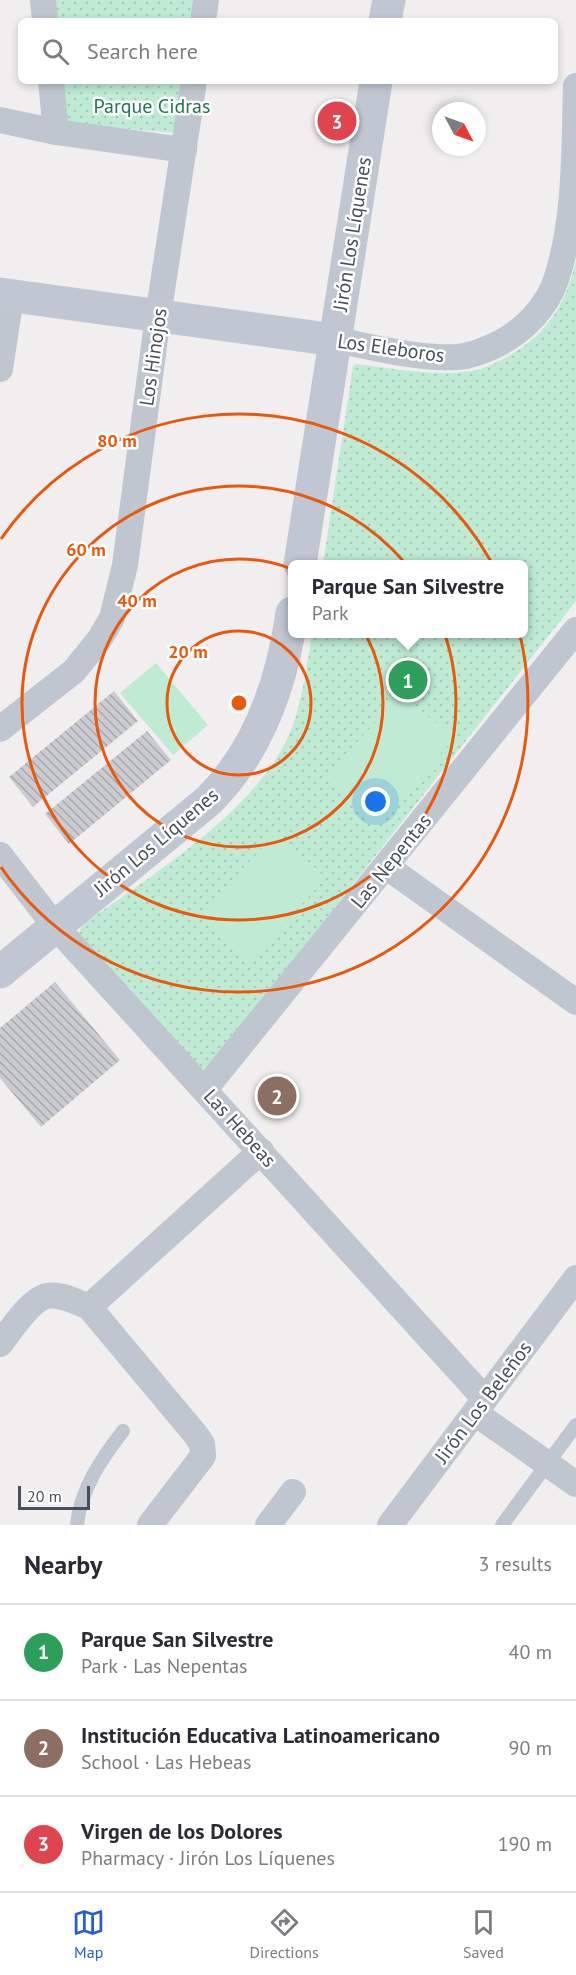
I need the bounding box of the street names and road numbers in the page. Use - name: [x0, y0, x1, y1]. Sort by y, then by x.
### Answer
- street label: Jirón Los Líquenes: [327, 155, 377, 314]
- street label: Los Hinojos: [133, 306, 173, 408]
- street label: Los Eleboros: [336, 328, 446, 368]
- street label: Jirón Los Líquenes: [87, 782, 224, 903]
- street label: Las Nepentas: [345, 808, 437, 914]
- street label: Las Hebeas: [198, 1083, 282, 1173]
- street label: Jirón Los Beleños: [428, 1336, 537, 1469]

